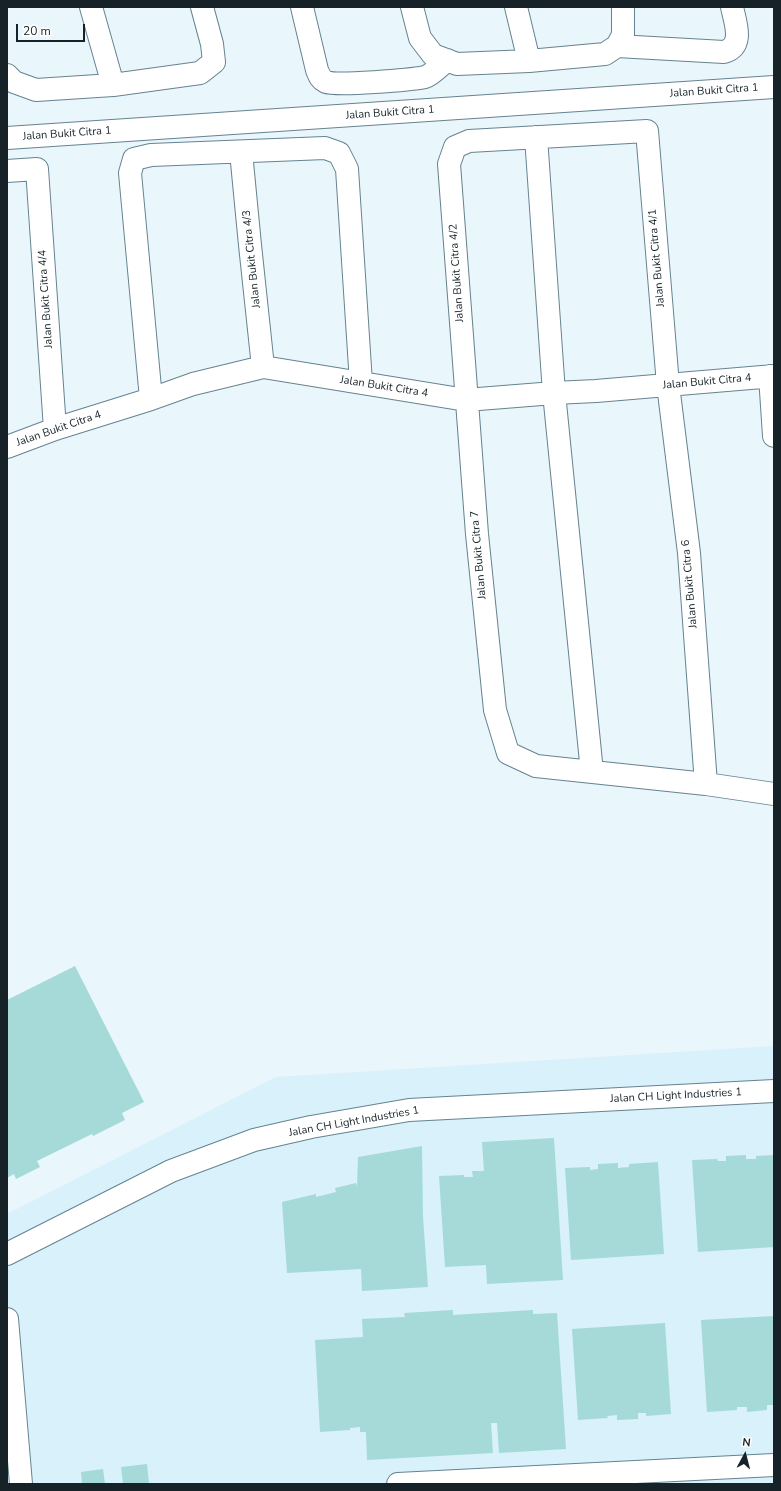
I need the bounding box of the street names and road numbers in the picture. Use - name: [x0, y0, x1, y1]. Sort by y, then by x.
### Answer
- street label: Jalan Bukit Citra 1: [669, 81, 759, 101]
- street label: Jalan Bukit Citra 1: [345, 103, 435, 123]
- street label: Jalan Bukit Citra 1: [22, 124, 112, 144]
- street label: Jalan Bukit Citra 4/1: [646, 208, 668, 308]
- street label: Jalan Bukit Citra 4/3: [240, 209, 264, 309]
- street label: Jalan Bukit Citra 4/2: [447, 223, 467, 323]
- street label: Jalan Bukit Citra 4/4: [36, 249, 56, 349]
- street label: Jalan Bukit Citra 4: [662, 372, 752, 392]
- street label: Jalan Bukit Citra 4: [339, 374, 429, 400]
- street label: Jalan Bukit Citra 4: [15, 408, 103, 450]
- street label: Jalan Bukit Citra 7: [469, 510, 489, 600]
- street label: Jalan Bukit Citra 6: [680, 539, 700, 629]
- street label: Jalan CH Light Industries 1: [610, 1086, 742, 1106]
- street label: Jalan CH Light Industries 1: [288, 1104, 420, 1140]

